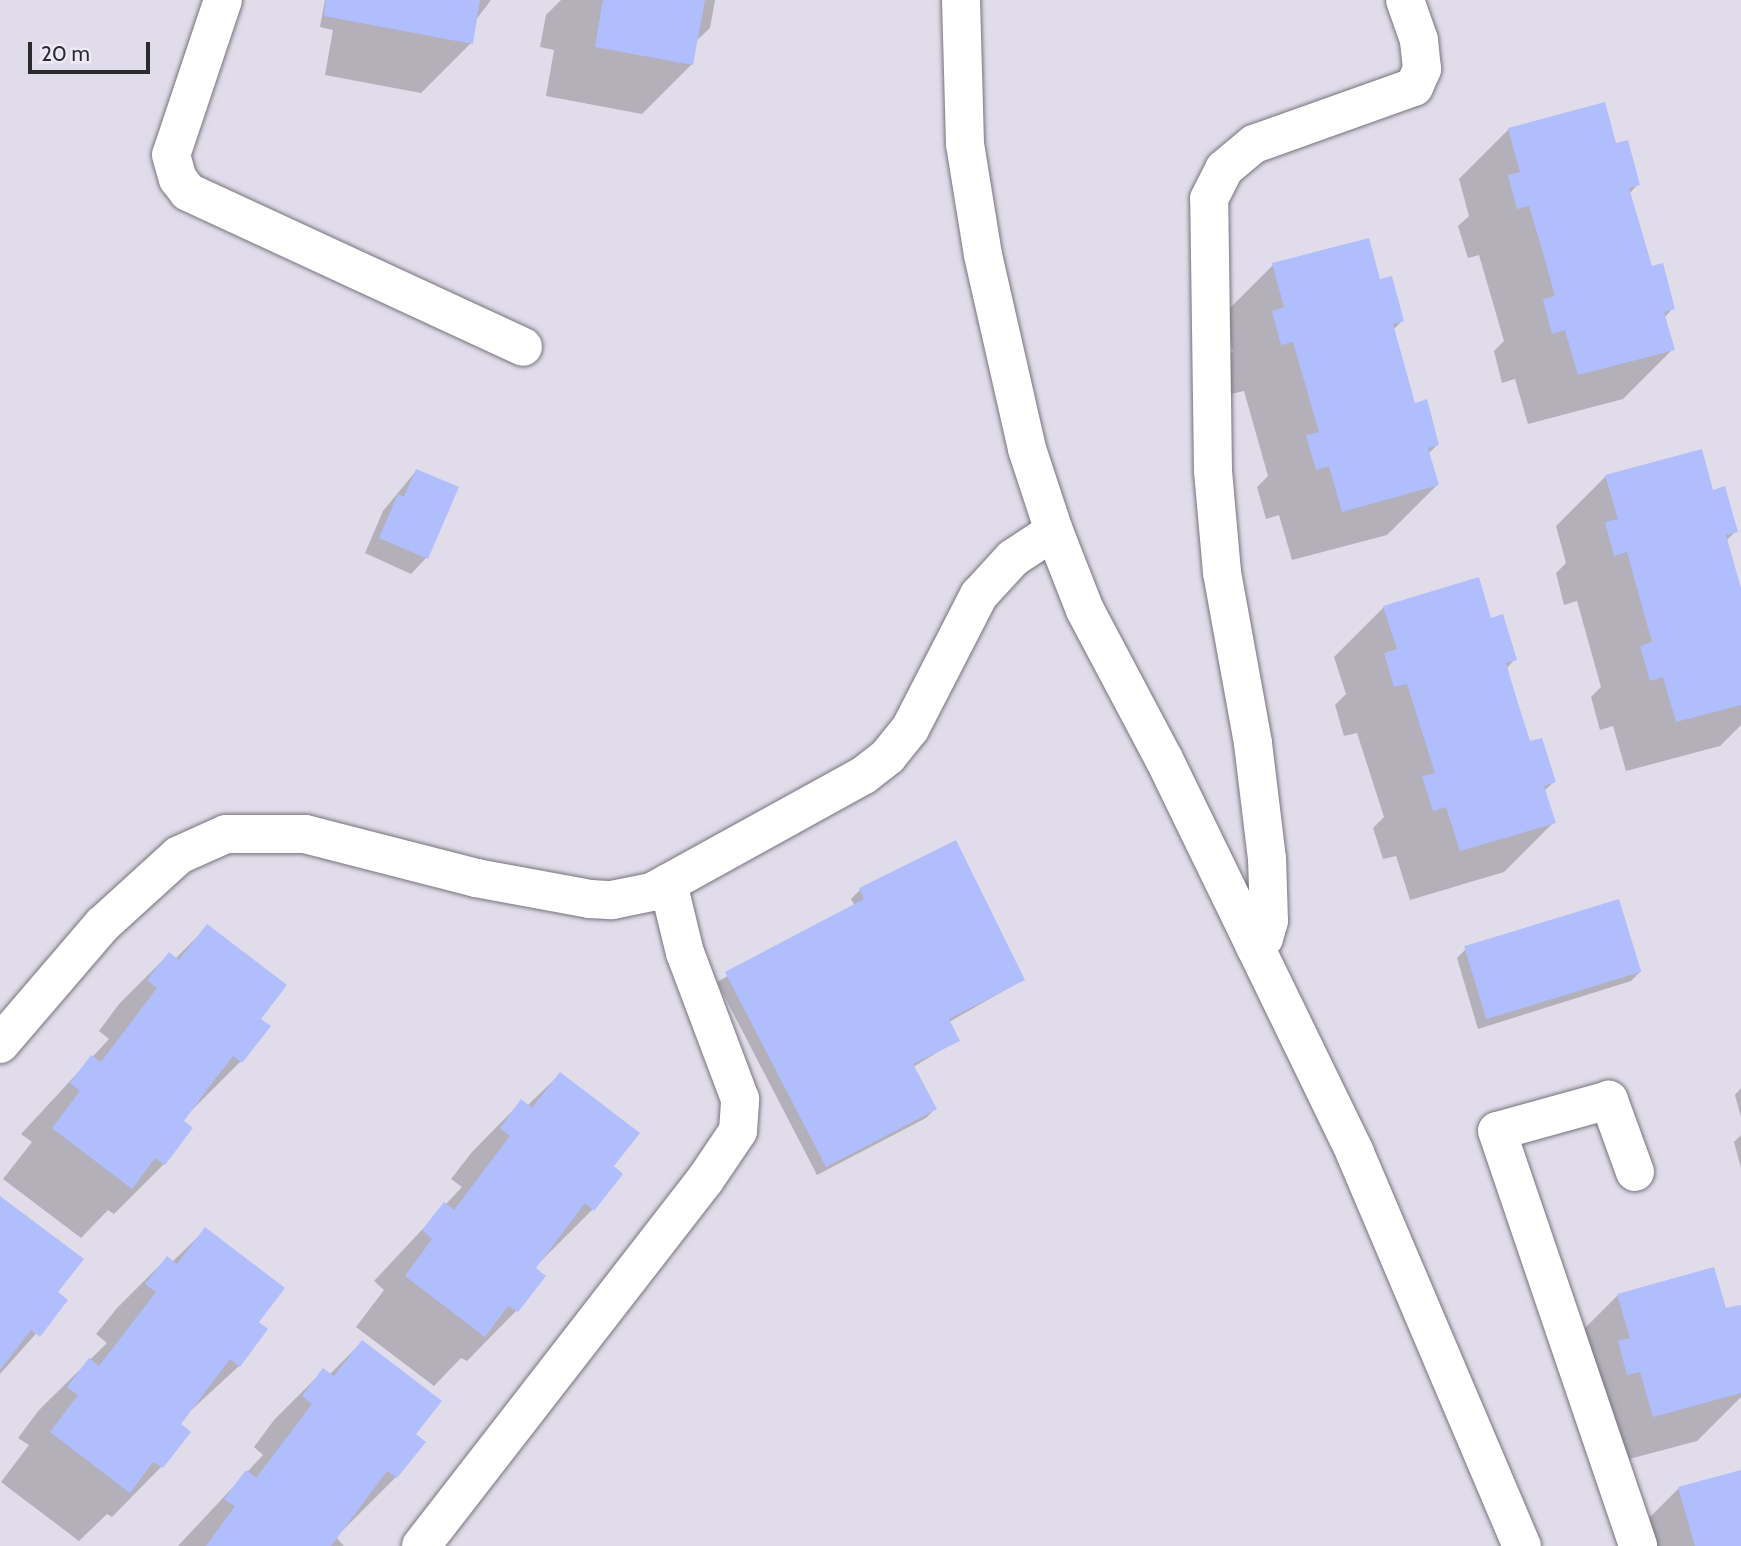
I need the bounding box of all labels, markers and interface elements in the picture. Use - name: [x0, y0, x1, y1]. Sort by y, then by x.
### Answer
- scale bar: [32, 28, 154, 72]
- text: 20 m: [41, 41, 90, 66]

